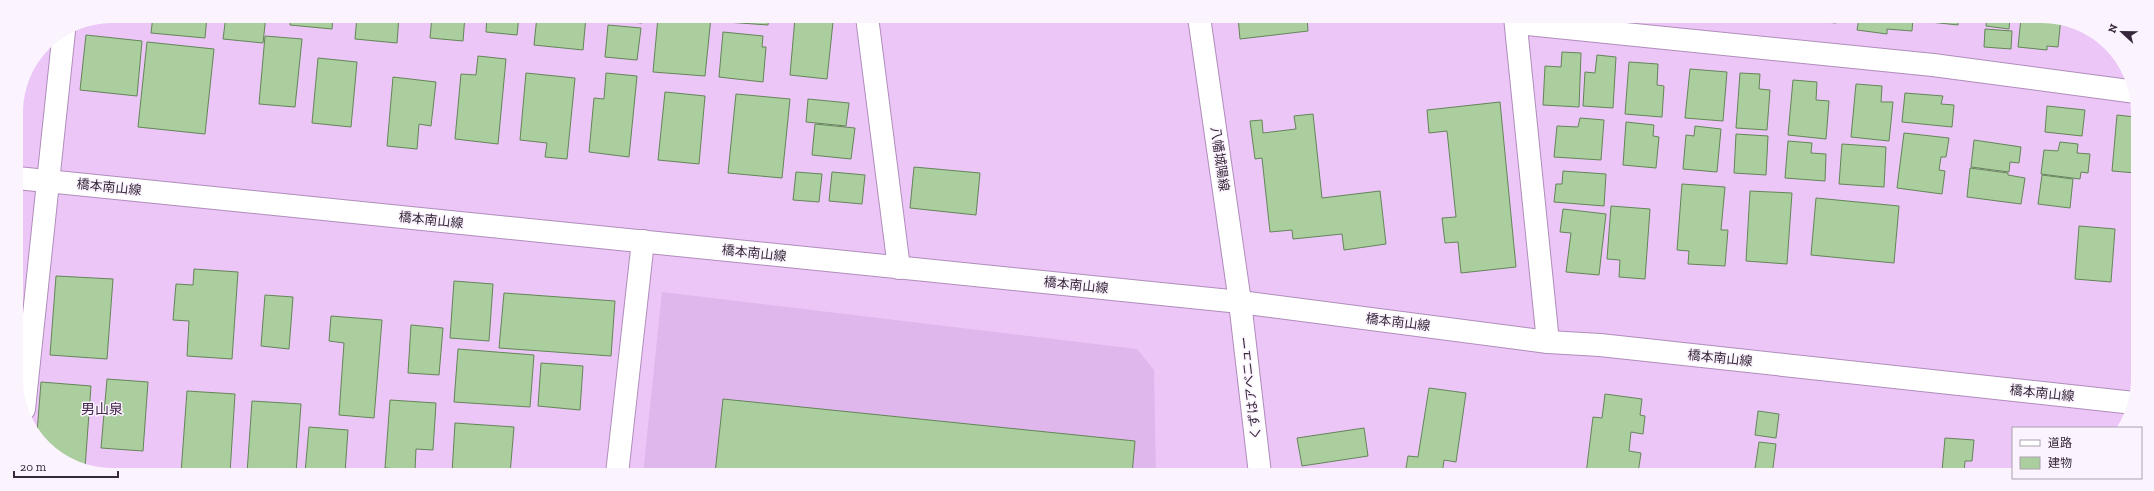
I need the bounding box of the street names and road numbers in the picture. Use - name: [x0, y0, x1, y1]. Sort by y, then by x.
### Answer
- street label: 八幡城陽線: [1208, 126, 1232, 192]
- street label: 橋本南山線: [76, 176, 142, 198]
- street label: 橋本南山線: [398, 209, 464, 231]
- street label: 橋本南山線: [721, 242, 787, 264]
- street label: 橋本南山線: [1043, 274, 1109, 296]
- street label: 橋本南山線: [1365, 311, 1431, 333]
- street label: くずはアベニュー: [1236, 336, 1264, 440]
- street label: 橋本南山線: [1687, 347, 1753, 369]
- street label: 橋本南山線: [2009, 382, 2075, 404]

